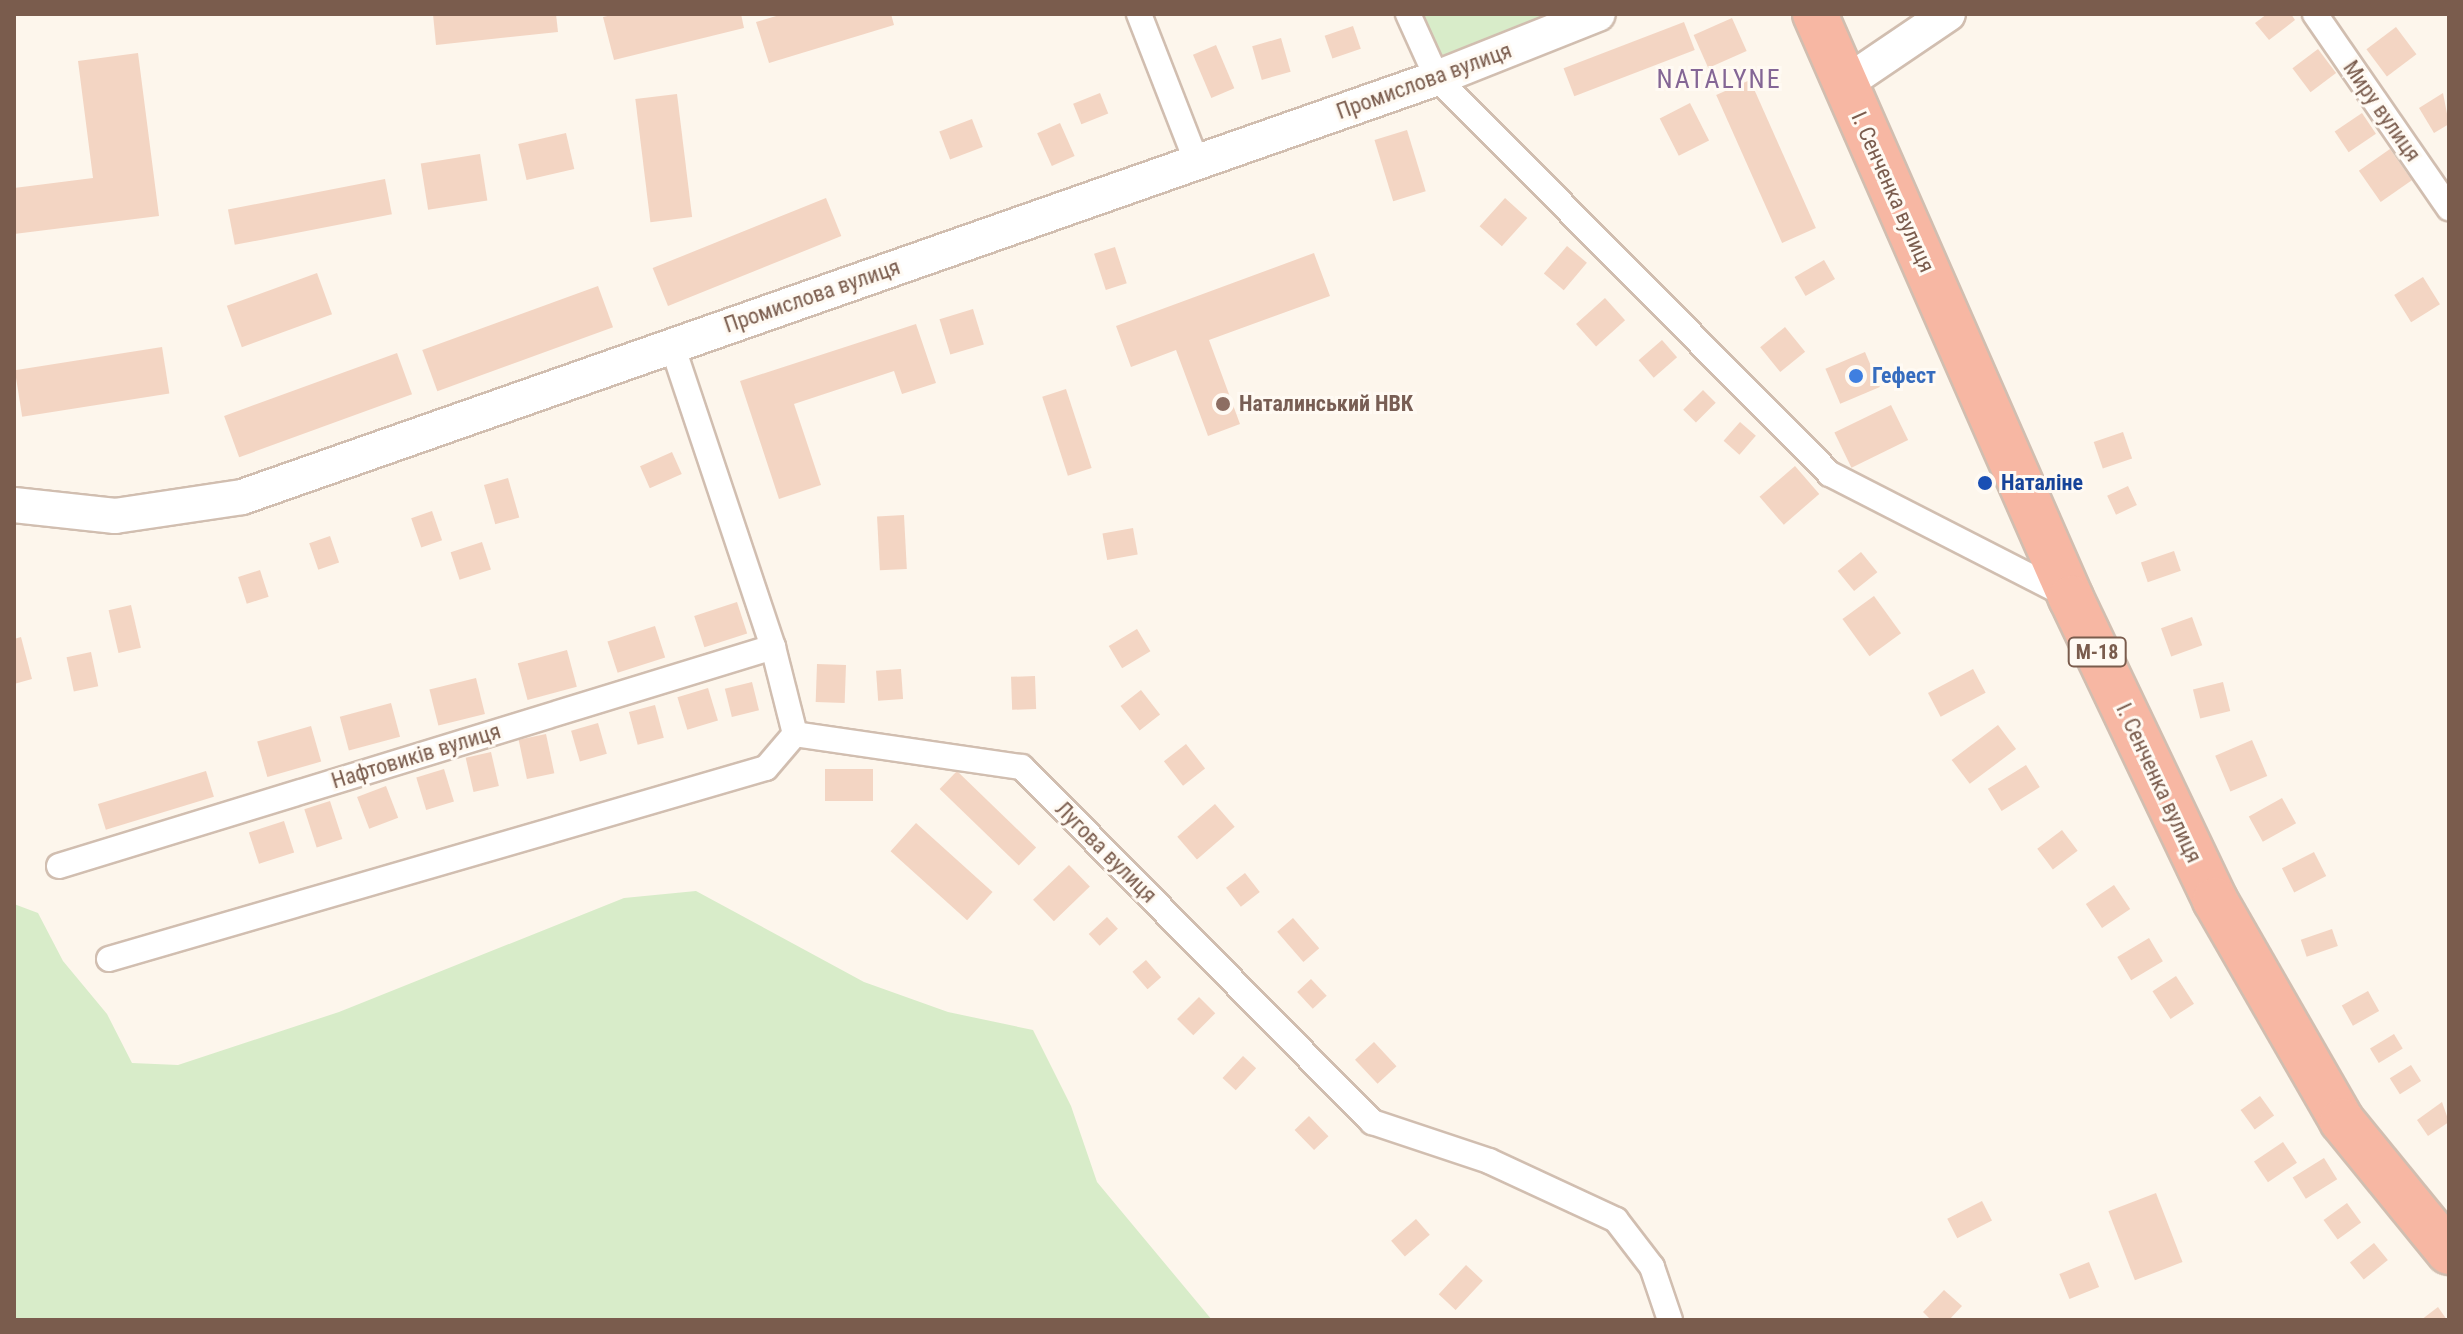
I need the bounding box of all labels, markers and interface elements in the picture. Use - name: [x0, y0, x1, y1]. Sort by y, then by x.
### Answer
- street label: Промислова вулиця: [1333, 37, 1515, 125]
- street label: Миру вулиця: [2338, 55, 2426, 167]
- district label: NATALYNE: [1656, 64, 1782, 96]
- street label: І. Сенченка вулиця: [1846, 108, 1940, 276]
- street label: Промислова вулиця: [721, 253, 903, 339]
- place label: Гефест: [1872, 363, 1936, 389]
- marker: Гефест: [1847, 367, 1865, 385]
- place label: Наталинський НВК: [1239, 391, 1413, 417]
- marker: Наталинський НВК: [1214, 395, 1232, 413]
- place label: Наталіне: [2001, 470, 2083, 496]
- marker: Наталіне: [1976, 474, 1994, 492]
- road number: М-18: [2067, 636, 2127, 668]
- street label: І. Сенченка вулиця: [2110, 699, 2208, 867]
- street label: Нафтовиків вулиця: [328, 718, 504, 794]
- street label: Лугова вулиця: [1050, 796, 1162, 908]

